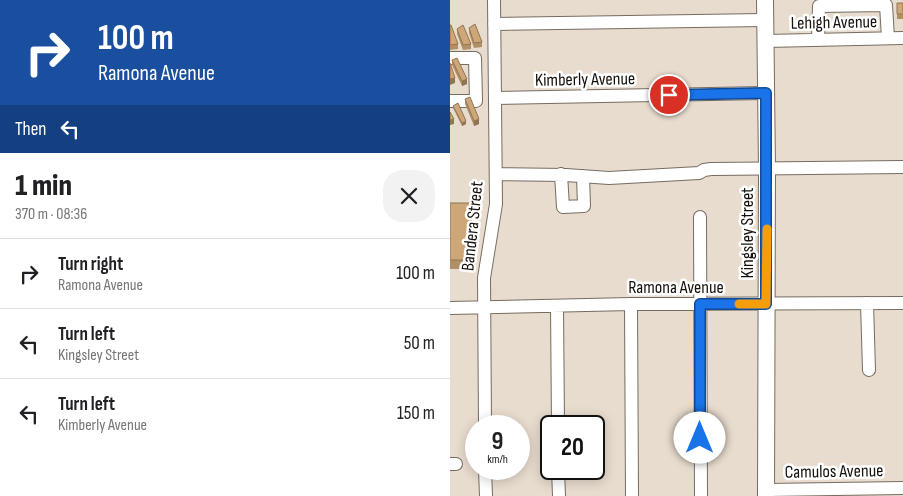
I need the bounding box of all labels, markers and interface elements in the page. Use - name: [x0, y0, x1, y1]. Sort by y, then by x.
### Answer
- street label: Lehigh Avenue: [791, 11, 877, 34]
- text: 100 m: [98, 17, 174, 60]
- icon: right: [15, 20, 80, 85]
- text: Ramona Avenue: [98, 60, 215, 87]
- street label: Kimberly Avenue: [535, 68, 635, 91]
- pin: [648, 74, 690, 116]
- icon: arrive: [655, 81, 683, 109]
- icon: left: [56, 115, 84, 143]
- text: Then: [15, 118, 46, 141]
- text: 1 min: [15, 168, 72, 204]
- button: close: [383, 170, 435, 222]
- street label: Bandera Street: [457, 180, 488, 272]
- street label: Kingsley Street: [737, 187, 758, 279]
- text: 370 m · 08:36: [15, 205, 87, 224]
- text: Turn right: [58, 253, 123, 276]
- icon: right: [15, 260, 43, 288]
- text: 100 m: [396, 262, 435, 285]
- text: Ramona Avenue: [58, 276, 143, 295]
- street label: Ramona Avenue: [628, 277, 724, 298]
- text: Turn left: [58, 323, 115, 346]
- icon: left: [15, 330, 43, 358]
- text: 50 m: [404, 332, 435, 355]
- text: Kingsley Street: [58, 346, 139, 365]
- text: Turn left: [58, 393, 115, 416]
- icon: left: [15, 400, 43, 428]
- text: 150 m: [397, 402, 435, 425]
- position arrow: [673, 411, 725, 463]
- speed limit sign: 20: [540, 415, 605, 480]
- text: Kimberly Avenue: [58, 416, 147, 435]
- text: 9: [492, 426, 503, 457]
- text: km/h: [487, 452, 508, 467]
- street label: Camulos Avenue: [785, 460, 883, 483]

